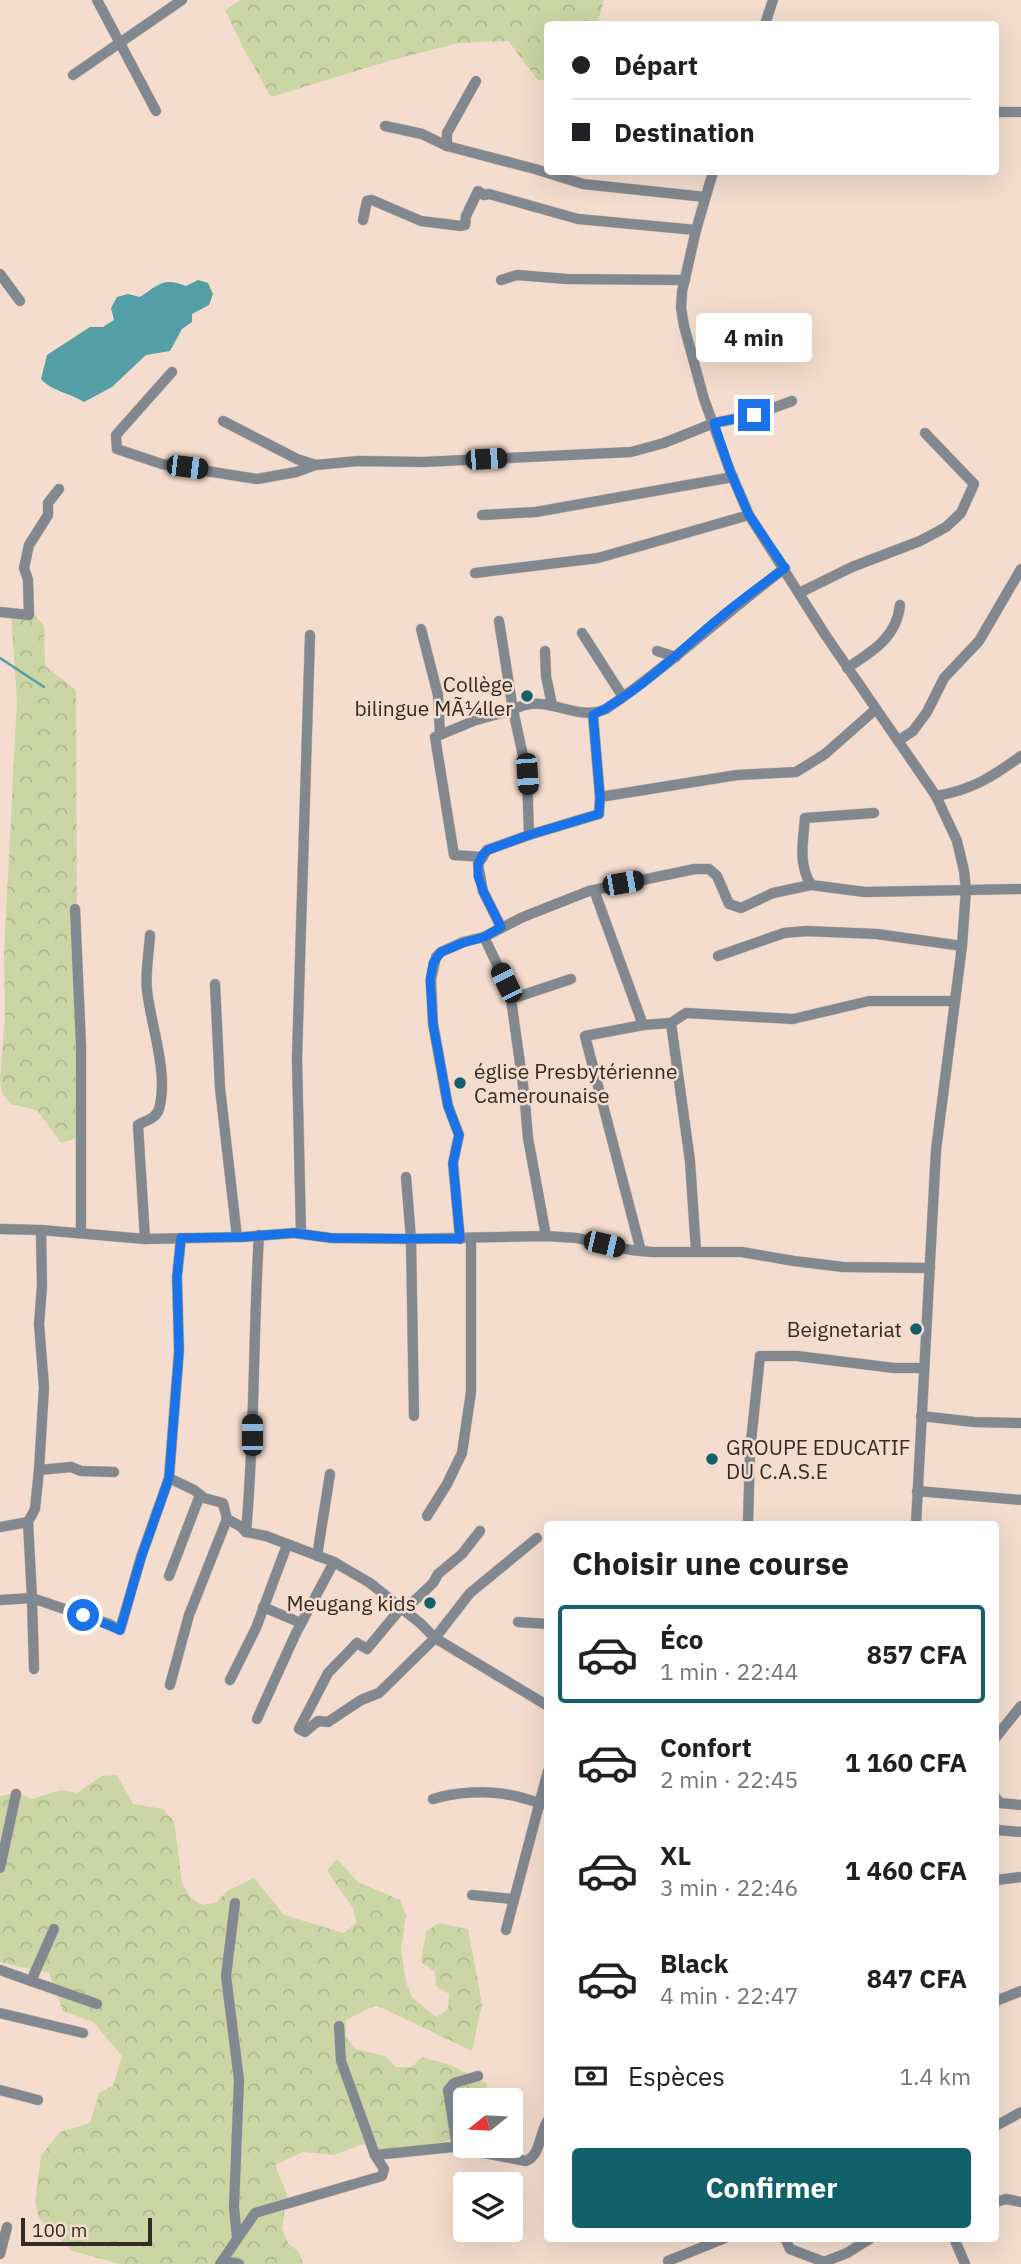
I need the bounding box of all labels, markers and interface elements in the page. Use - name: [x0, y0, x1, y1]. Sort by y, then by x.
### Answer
- text: Départ: [614, 48, 698, 82]
- text: Destination: [614, 115, 755, 149]
- callout: 4 min: [696, 314, 812, 362]
- text: 4 min: [724, 322, 784, 352]
- route end: [738, 399, 770, 431]
- car: [465, 447, 508, 471]
- car: [165, 454, 210, 480]
- place label: Collège bilingue MÃ¼ller: [354, 670, 513, 722]
- marker: Collège bilingue MÃ¼ller: [519, 688, 535, 704]
- car: [516, 752, 539, 796]
- car: [601, 869, 646, 897]
- car: [488, 960, 525, 1006]
- place label: église Presbytérienne Camerounaise: [474, 1057, 677, 1109]
- marker: église Presbytérienne Camerounaise: [452, 1075, 468, 1091]
- car: [582, 1229, 627, 1259]
- place label: Beignetariat: [787, 1315, 902, 1343]
- marker: Beignetariat: [908, 1321, 924, 1337]
- car: [242, 1414, 263, 1456]
- place label: GROUPE EDUCATIF DU C.A.S.E: [726, 1433, 911, 1485]
- marker: GROUPE EDUCATIF DU C.A.S.E: [704, 1451, 720, 1467]
- text: Choisir une course: [572, 1542, 849, 1584]
- place label: Meugang kids: [287, 1589, 416, 1617]
- marker: Meugang kids: [422, 1595, 438, 1611]
- route start: [67, 1599, 99, 1631]
- text: Éco: [660, 1622, 704, 1656]
- icon: car: [576, 1623, 639, 1686]
- text: 857 CFA: [866, 1637, 967, 1671]
- text: 1 min · 22:44: [660, 1656, 798, 1686]
- text: Confort: [660, 1730, 752, 1764]
- icon: car: [576, 1731, 639, 1794]
- text: 1 160 CFA: [845, 1745, 967, 1779]
- text: 2 min · 22:45: [660, 1764, 798, 1794]
- text: XL: [660, 1838, 691, 1872]
- icon: car: [576, 1839, 639, 1902]
- text: 1 460 CFA: [845, 1853, 967, 1887]
- text: 3 min · 22:46: [660, 1872, 798, 1902]
- text: Black: [660, 1946, 728, 1980]
- icon: car: [576, 1947, 639, 2010]
- text: 847 CFA: [866, 1961, 967, 1995]
- text: 4 min · 22:47: [660, 1980, 798, 2010]
- icon: cash: [572, 2057, 610, 2095]
- text: Espèces: [628, 2059, 725, 2093]
- text: 1.4 km: [900, 2061, 971, 2091]
- north arrow: [453, 2088, 523, 2158]
- map controls: [453, 2088, 523, 2242]
- button: Confirmer: [572, 2148, 971, 2228]
- button: layers: [453, 2172, 523, 2242]
- scale bar: [21, 2215, 152, 2247]
- text: 100 m: [32, 2218, 87, 2242]

